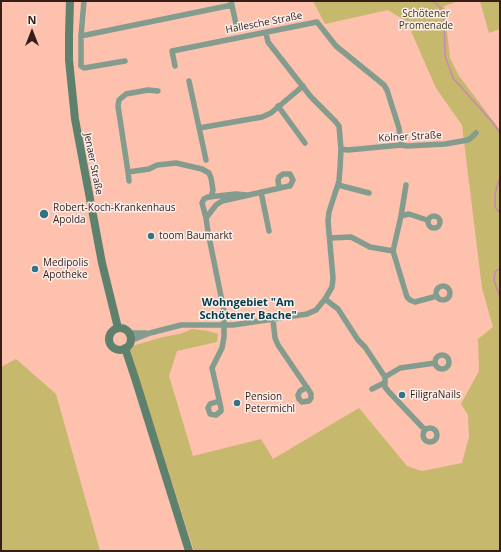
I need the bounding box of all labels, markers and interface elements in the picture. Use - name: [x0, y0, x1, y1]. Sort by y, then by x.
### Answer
- park label: Schötener Promenade: [399, 8, 453, 32]
- street label: Hallesche Straße: [225, 10, 303, 36]
- north arrow: [12, 12, 52, 52]
- text: N: [28, 12, 36, 27]
- street label: Kölner Straße: [378, 129, 442, 145]
- street label: Jenaer Straße: [81, 132, 105, 196]
- place label: Robert-Koch-Krankenhaus Apolda: [53, 202, 176, 226]
- marker: Robert-Koch-Krankenhaus Apolda: [38, 208, 50, 220]
- place label: toom Baumarkt: [159, 230, 232, 242]
- marker: toom Baumarkt: [146, 231, 156, 241]
- place label: Medipolis Apotheke: [43, 257, 88, 280]
- marker: Medipolis Apotheke: [30, 264, 40, 274]
- district label: Wohngebiet "Am Schötener Bache": [199, 296, 297, 322]
- place label: FiligraNails: [410, 389, 461, 401]
- marker: FiligraNails: [397, 390, 407, 400]
- place label: Pension Petermichl: [245, 391, 295, 414]
- marker: Pension Petermichl: [232, 398, 242, 408]

